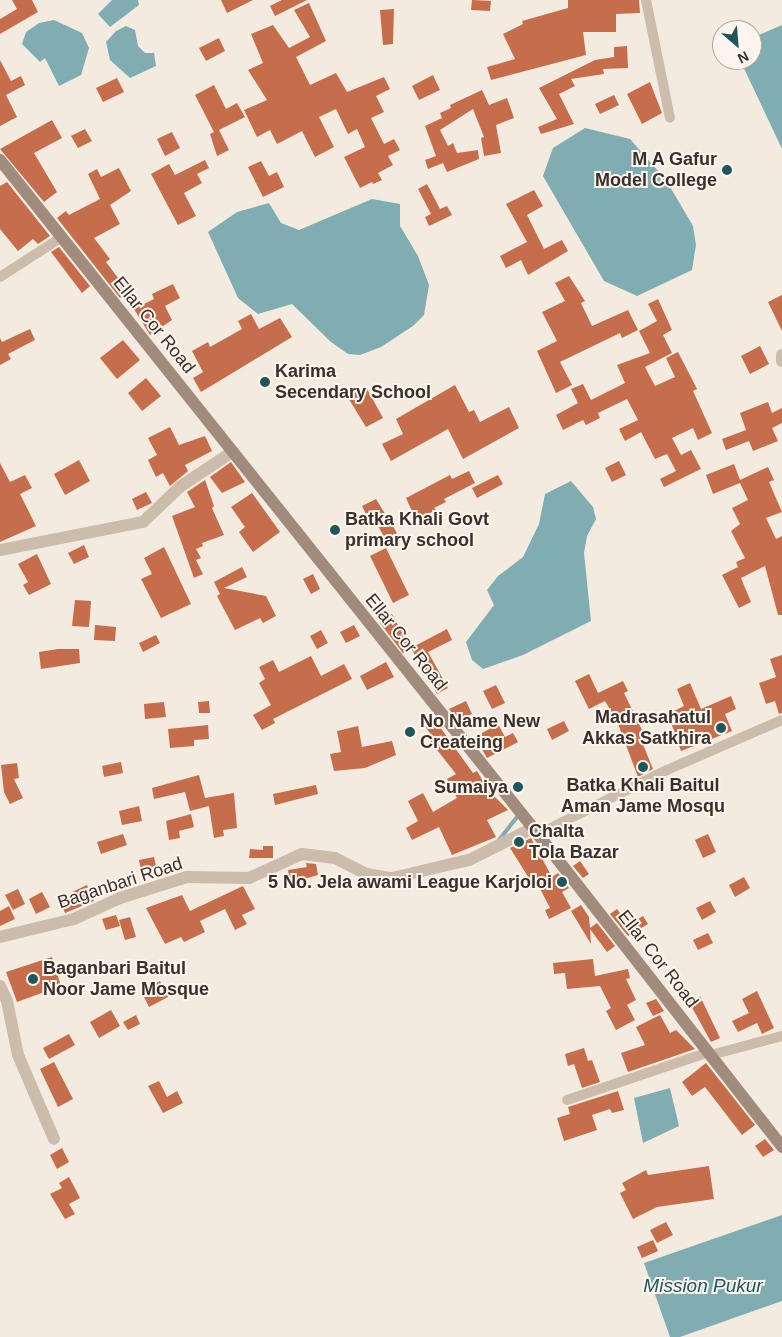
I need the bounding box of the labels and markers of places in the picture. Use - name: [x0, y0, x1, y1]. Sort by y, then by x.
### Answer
- place label: M A Gafur Model College: [595, 149, 717, 192]
- marker: M A Gafur Model College: [721, 164, 733, 176]
- place label: Karima Secendary School: [275, 361, 431, 404]
- marker: Karima Secendary School: [259, 376, 271, 388]
- place label: Batka Khali Govt primary school: [345, 509, 489, 552]
- marker: Batka Khali Govt primary school: [329, 524, 341, 536]
- place label: Madrasahatul Akkas Satkhira: [582, 707, 711, 750]
- place label: No Name New Createing: [420, 711, 540, 754]
- marker: Madrasahatul Akkas Satkhira: [715, 722, 727, 734]
- marker: No Name New Createing: [404, 726, 416, 738]
- marker: Batka Khali Baitul Aman Jame Mosqu: [637, 761, 649, 773]
- place label: Batka Khali Baitul Aman Jame Mosqu: [561, 775, 725, 818]
- place label: Sumaiya: [434, 776, 508, 798]
- marker: Sumaiya: [512, 781, 524, 793]
- place label: Chalta Tola Bazar: [529, 821, 619, 864]
- marker: Chalta Tola Bazar: [513, 836, 525, 848]
- place label: 5 No. Jela awami League Karjoloi: [268, 871, 552, 893]
- marker: 5 No. Jela awami League Karjoloi: [556, 876, 568, 888]
- place label: Baganbari Baitul Noor Jame Mosque: [43, 958, 209, 1001]
- marker: Baganbari Baitul Noor Jame Mosque: [27, 973, 39, 985]

